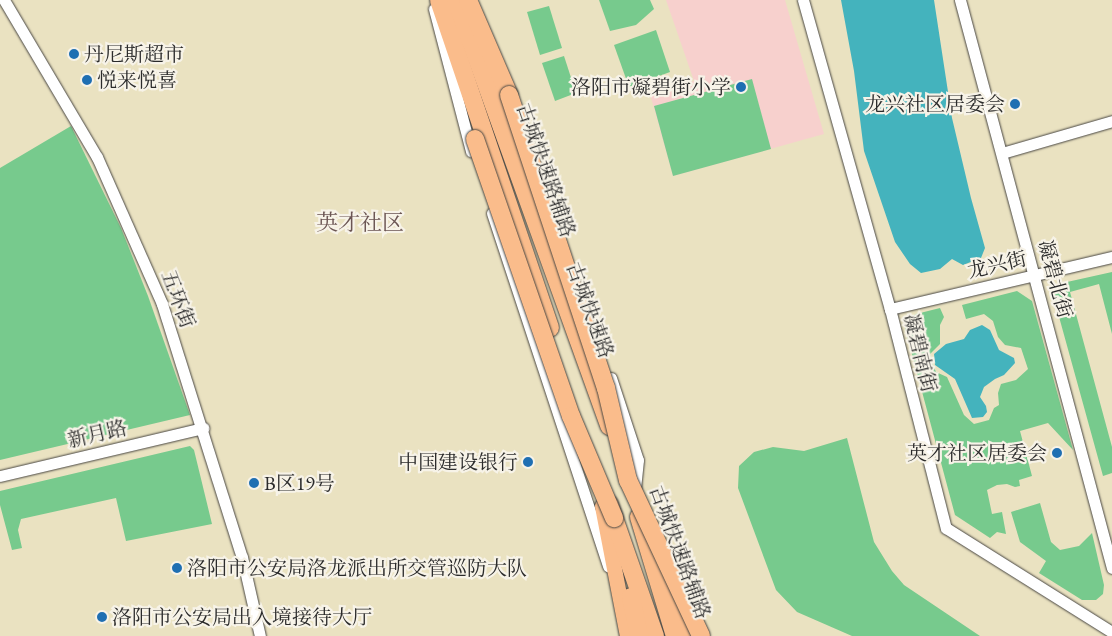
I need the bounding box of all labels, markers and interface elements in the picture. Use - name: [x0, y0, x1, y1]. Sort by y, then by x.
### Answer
- place label: 丹尼斯超市: [84, 42, 184, 66]
- marker: 丹尼斯超市: [68, 48, 80, 60]
- place label: 悦来悦喜: [97, 68, 177, 92]
- marker: 悦来悦喜: [81, 74, 93, 86]
- place label: 洛阳市凝碧街小学: [571, 75, 731, 99]
- marker: 洛阳市凝碧街小学: [735, 81, 747, 93]
- place label: 龙兴社区居委会: [865, 92, 1005, 116]
- marker: 龙兴社区居委会: [1009, 98, 1021, 110]
- street label: 古城快速路辅路: [512, 100, 580, 240]
- district label: 英才社区: [316, 210, 404, 236]
- street label: 凝碧北街: [1033, 237, 1077, 321]
- street label: 龙兴街: [965, 247, 1029, 283]
- street label: 古城快速路: [562, 259, 618, 361]
- street label: 五环街: [156, 267, 200, 331]
- street label: 凝碧南街: [899, 311, 941, 395]
- street label: 新月路: [65, 416, 129, 452]
- place label: 英才社区居委会: [907, 441, 1047, 465]
- marker: 英才社区居委会: [1051, 447, 1063, 459]
- place label: 中国建设银行: [398, 450, 518, 474]
- marker: 中国建设银行: [522, 456, 534, 468]
- place label: B区19号: [264, 471, 335, 495]
- marker: B区19号: [248, 477, 260, 489]
- street label: 古城快速路辅路: [645, 482, 715, 622]
- place label: 洛阳市公安局洛龙派出所交管巡防大队: [187, 556, 527, 580]
- marker: 洛阳市公安局洛龙派出所交管巡防大队: [171, 562, 183, 574]
- place label: 洛阳市公安局出入境接待大厅: [112, 605, 372, 629]
- marker: 洛阳市公安局出入境接待大厅: [96, 611, 108, 623]

